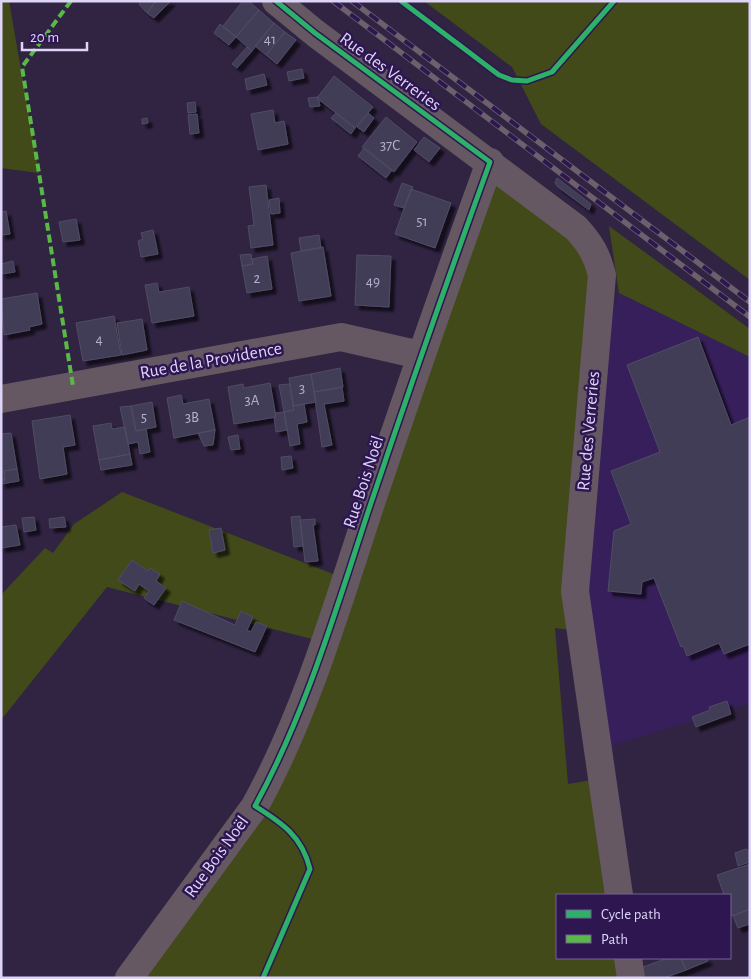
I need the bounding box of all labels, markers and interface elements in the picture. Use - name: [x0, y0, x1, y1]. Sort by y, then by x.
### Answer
- scale bar: [22, 20, 88, 52]
- street label: Rue des Verreries: [336, 29, 444, 115]
- text: 20 m: [30, 30, 59, 45]
- house number: 41: [264, 32, 276, 47]
- house number: 37C: [380, 138, 400, 153]
- house number: 51: [416, 214, 428, 229]
- house number: 2: [254, 271, 261, 286]
- house number: 49: [366, 274, 380, 289]
- house number: 4: [95, 332, 103, 347]
- street label: Rue de la Providence: [139, 340, 283, 382]
- street label: Rue des Verreries: [575, 370, 603, 492]
- house number: 3: [299, 381, 305, 396]
- house number: 3A: [245, 393, 260, 408]
- house number: 5: [141, 410, 147, 425]
- house number: 3B: [185, 410, 199, 425]
- street label: Rue Bois Noël: [341, 434, 387, 530]
- street label: Rue Bois Noël: [182, 813, 252, 901]
- legend: [556, 894, 731, 959]
- text: Cycle path: [601, 907, 661, 922]
- text: Path: [601, 932, 628, 947]

